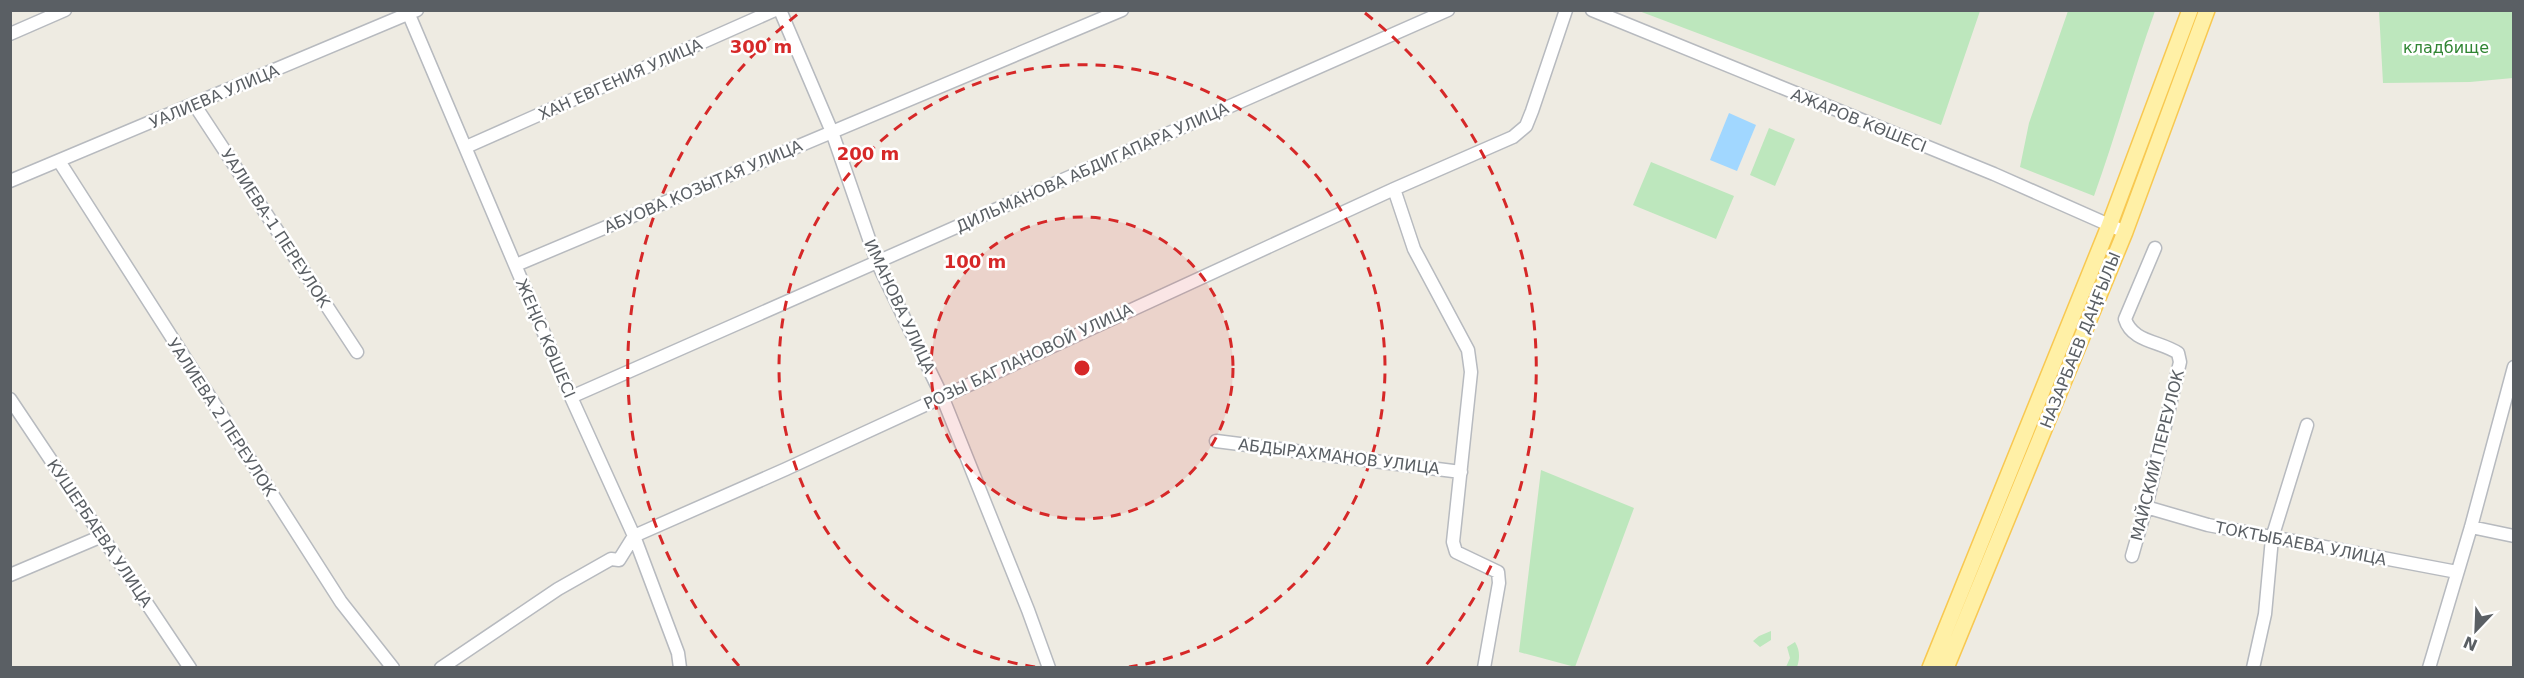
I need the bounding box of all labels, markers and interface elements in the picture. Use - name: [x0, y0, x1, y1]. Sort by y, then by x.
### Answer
- street label: ХАН ЕВГЕНИЯ УЛИЦА: [535, 35, 705, 124]
- text: 300 m: [730, 36, 792, 57]
- park label: кладбище: [2403, 38, 2489, 57]
- street label: УАЛИЕВА УЛИЦА: [147, 61, 282, 132]
- street label: АЖАРОВ КӨШЕСІ: [1788, 85, 1929, 156]
- street label: ДИЛЬМАНОВА АБДИГАПАРА УЛИЦА: [953, 98, 1232, 236]
- street label: АБУОВА КОЗЫТАЯ УЛИЦА: [601, 136, 805, 237]
- text: 200 m: [837, 143, 899, 164]
- street label: УАЛИЕВА-1 ПЕРЕУЛОК: [217, 145, 334, 312]
- street label: ИМАНОВА УЛИЦА: [860, 236, 939, 376]
- street label: НАЗАРБАЕВ ДАҢҒЫЛЫ: [2036, 249, 2125, 431]
- text: 100 m: [944, 251, 1006, 272]
- street label: ЖЕҢІС КӨШЕСІ: [512, 276, 579, 401]
- street label: РОЗЫ БАГЛАНОВОЙ УЛИЦА: [921, 299, 1136, 413]
- street label: УАЛИЕВА 2 ПЕРЕУЛОК: [163, 335, 280, 500]
- centre of rings: [1072, 358, 1092, 378]
- street label: МАЙСКИЙ ПЕРЕУЛОК: [2127, 367, 2188, 543]
- street label: АБДЫРАХМАНОВ УЛИЦА: [1237, 435, 1441, 478]
- street label: КУШЕРБАЕВА УЛИЦА: [43, 456, 156, 611]
- street label: ТОКТЫБАЕВА УЛИЦА: [2213, 517, 2388, 569]
- north arrow: [2446, 600, 2506, 660]
- text: N: [2460, 632, 2480, 655]

